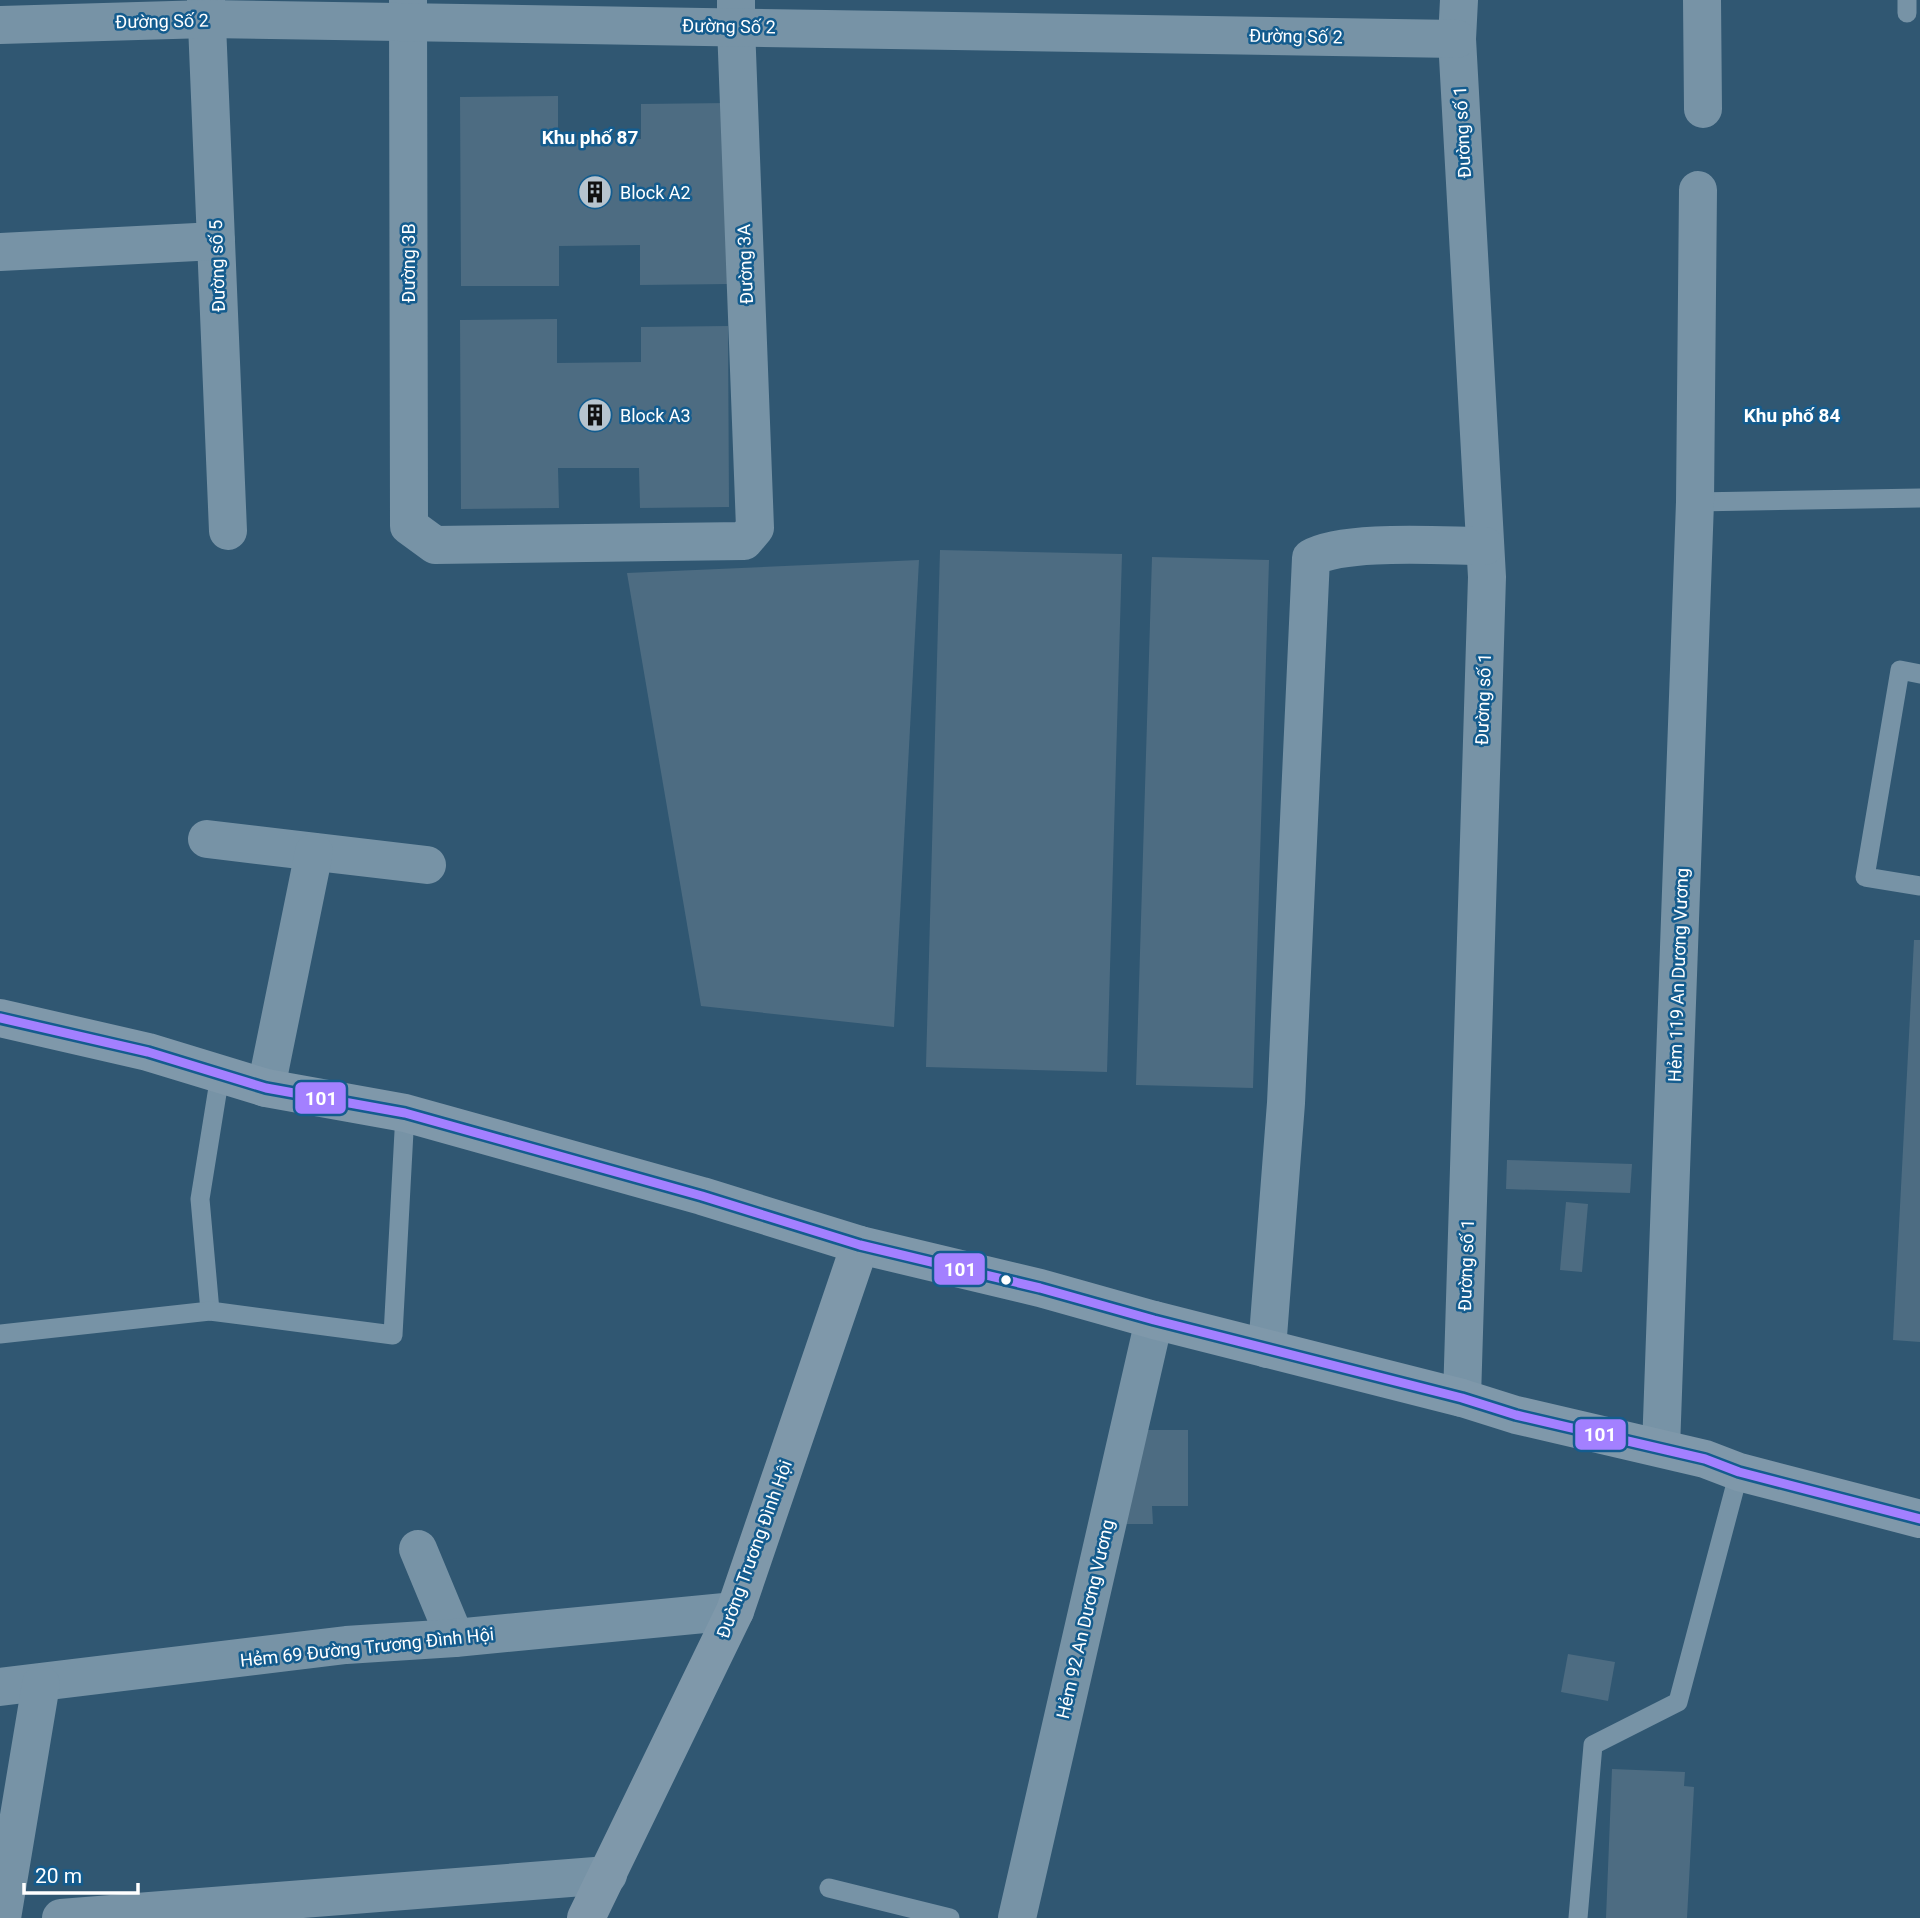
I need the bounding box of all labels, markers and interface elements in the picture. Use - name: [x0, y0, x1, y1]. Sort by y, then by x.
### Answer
- street label: Đường Số 2: [115, 10, 209, 32]
- street label: Đường Số 2: [682, 15, 776, 37]
- street label: Đường Số 2: [1249, 25, 1343, 47]
- street label: Đường số 1: [1449, 85, 1475, 179]
- district label: Khu phố 87: [542, 126, 638, 149]
- building icon: Block A2: [576, 173, 614, 211]
- place label: Block A2: [620, 182, 691, 203]
- street label: Đường số 5: [205, 220, 229, 312]
- street label: Đường 3B: [398, 223, 419, 303]
- street label: Đường 3A: [733, 223, 757, 304]
- building icon: Block A3: [576, 396, 614, 434]
- district label: Khu phố 84: [1744, 404, 1840, 427]
- place label: Block A3: [620, 405, 691, 426]
- street label: Đường số 1: [1471, 653, 1495, 745]
- street label: Hẻm 119 An Dương Vương: [1664, 868, 1692, 1082]
- line badge: 101: [294, 1081, 347, 1115]
- text: 101: [305, 1087, 337, 1110]
- street label: Đường số 1: [1454, 1219, 1478, 1311]
- line badge: 101: [933, 1252, 986, 1286]
- text: 101: [944, 1258, 976, 1281]
- unlabelled marker: [999, 1273, 1013, 1287]
- line badge: 101: [1574, 1418, 1627, 1451]
- text: 101: [1584, 1423, 1616, 1446]
- street label: Đường Trương Đình Hội: [712, 1457, 796, 1641]
- street label: Hẻm 92 An Dương Vương: [1052, 1517, 1118, 1721]
- street label: Hẻm 69 Đường Trương Đình Hội: [239, 1623, 495, 1671]
- scale bar: [24, 1852, 138, 1896]
- text: 20 m: [35, 1864, 82, 1888]

